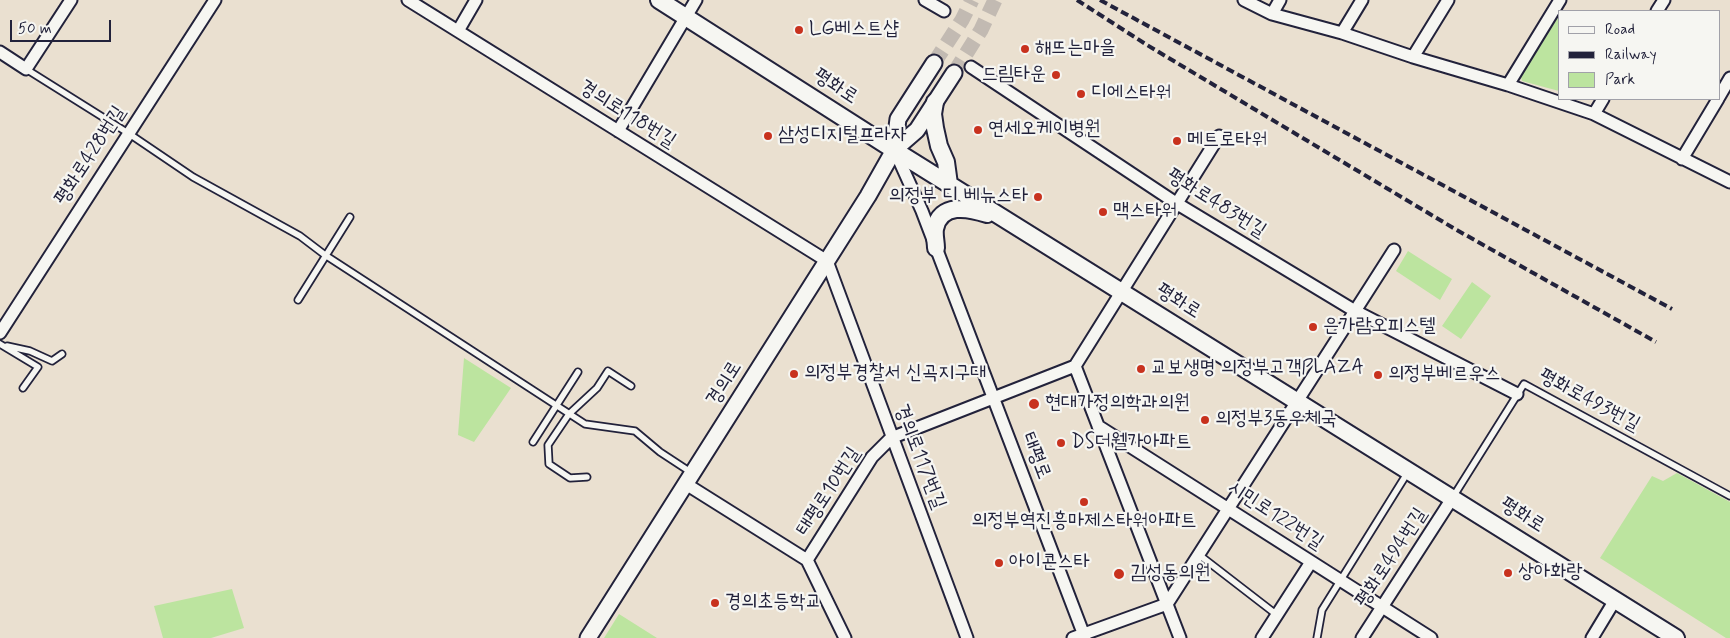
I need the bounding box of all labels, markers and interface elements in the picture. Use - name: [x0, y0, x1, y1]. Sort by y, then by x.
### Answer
- scale bar: [12, 10, 114, 42]
- legend: [1558, 10, 1720, 100]
- place label: LG베스트샵: [809, 18, 899, 42]
- text: 50 m: [18, 19, 52, 39]
- text: Road: [1605, 20, 1635, 40]
- marker: LG베스트샵: [793, 24, 805, 36]
- place label: 해뜨는마을: [1035, 37, 1115, 61]
- marker: 해뜨는마을: [1019, 43, 1031, 55]
- text: Railway: [1605, 45, 1657, 65]
- place label: 드림타운: [982, 63, 1046, 87]
- street label: 평화로: [808, 64, 862, 110]
- marker: 드림타운: [1050, 69, 1062, 81]
- text: Park: [1605, 70, 1635, 90]
- street label: 경의로118번길: [574, 76, 680, 154]
- place label: 디에스타워: [1091, 82, 1171, 106]
- marker: 디에스타워: [1075, 88, 1087, 100]
- street label: 평화로428번길: [50, 102, 132, 210]
- place label: 연세오케이병원: [988, 118, 1101, 142]
- place label: 삼성디지털프라자: [778, 124, 907, 148]
- marker: 연세오케이병원: [972, 124, 984, 136]
- place label: 메트로타워: [1187, 129, 1267, 153]
- marker: 삼성디지털프라자: [762, 130, 774, 142]
- marker: 메트로타워: [1171, 135, 1183, 147]
- street label: 평화로483번길: [1162, 164, 1270, 244]
- place label: 의정부 디 베뉴스타: [888, 185, 1028, 209]
- marker: 의정부 디 베뉴스타: [1032, 191, 1044, 203]
- place label: 맥스타워: [1113, 200, 1177, 224]
- marker: 맥스타워: [1097, 206, 1109, 218]
- street label: 평화로: [1151, 279, 1205, 325]
- place label: 은가람오피스텔: [1323, 315, 1436, 339]
- marker: 은가람오피스텔: [1307, 321, 1319, 333]
- street label: 경의로: [702, 357, 748, 411]
- place label: 교보생명 의정부고객PLAZA: [1151, 357, 1364, 381]
- place label: 의정부경찰서 신곡지구대: [804, 362, 986, 386]
- marker: 교보생명 의정부고객PLAZA: [1135, 363, 1147, 375]
- place label: 의정부베르우스: [1388, 363, 1501, 387]
- street label: 평화로493번길: [1534, 364, 1644, 438]
- marker: 의정부경찰서 신곡지구대: [788, 368, 800, 380]
- marker: 의정부베르우스: [1372, 369, 1384, 381]
- place label: 현대가정의학과의원: [1045, 392, 1190, 416]
- marker: 현대가정의학과의원: [1027, 397, 1041, 411]
- street label: 경의로117번길: [888, 401, 950, 513]
- place label: 의정부3동우체국: [1215, 408, 1337, 432]
- marker: 의정부3동우체국: [1199, 414, 1211, 426]
- street label: 태평로: [1015, 429, 1055, 483]
- place label: DS더웰가아파트: [1071, 431, 1192, 455]
- marker: DS더웰가아파트: [1055, 437, 1067, 449]
- street label: 태평로10번길: [792, 443, 866, 541]
- street label: 시민로122번길: [1223, 476, 1327, 556]
- street label: 평화로: [1495, 493, 1549, 539]
- marker: 의정부역진흥마제스타워아파트: [1078, 496, 1090, 508]
- street label: 평화로494번길: [1351, 504, 1433, 612]
- place label: 의정부역진흥마제스타워아파트: [971, 510, 1197, 534]
- place label: 아이콘스타: [1009, 551, 1089, 575]
- marker: 아이콘스타: [993, 557, 1005, 569]
- place label: 상아화랑: [1518, 561, 1582, 585]
- place label: 김성동의원: [1130, 562, 1210, 586]
- marker: 김성동의원: [1112, 567, 1126, 581]
- marker: 상아화랑: [1502, 567, 1514, 579]
- place label: 경의초등학교: [725, 591, 822, 615]
- marker: 경의초등학교: [709, 597, 721, 609]

